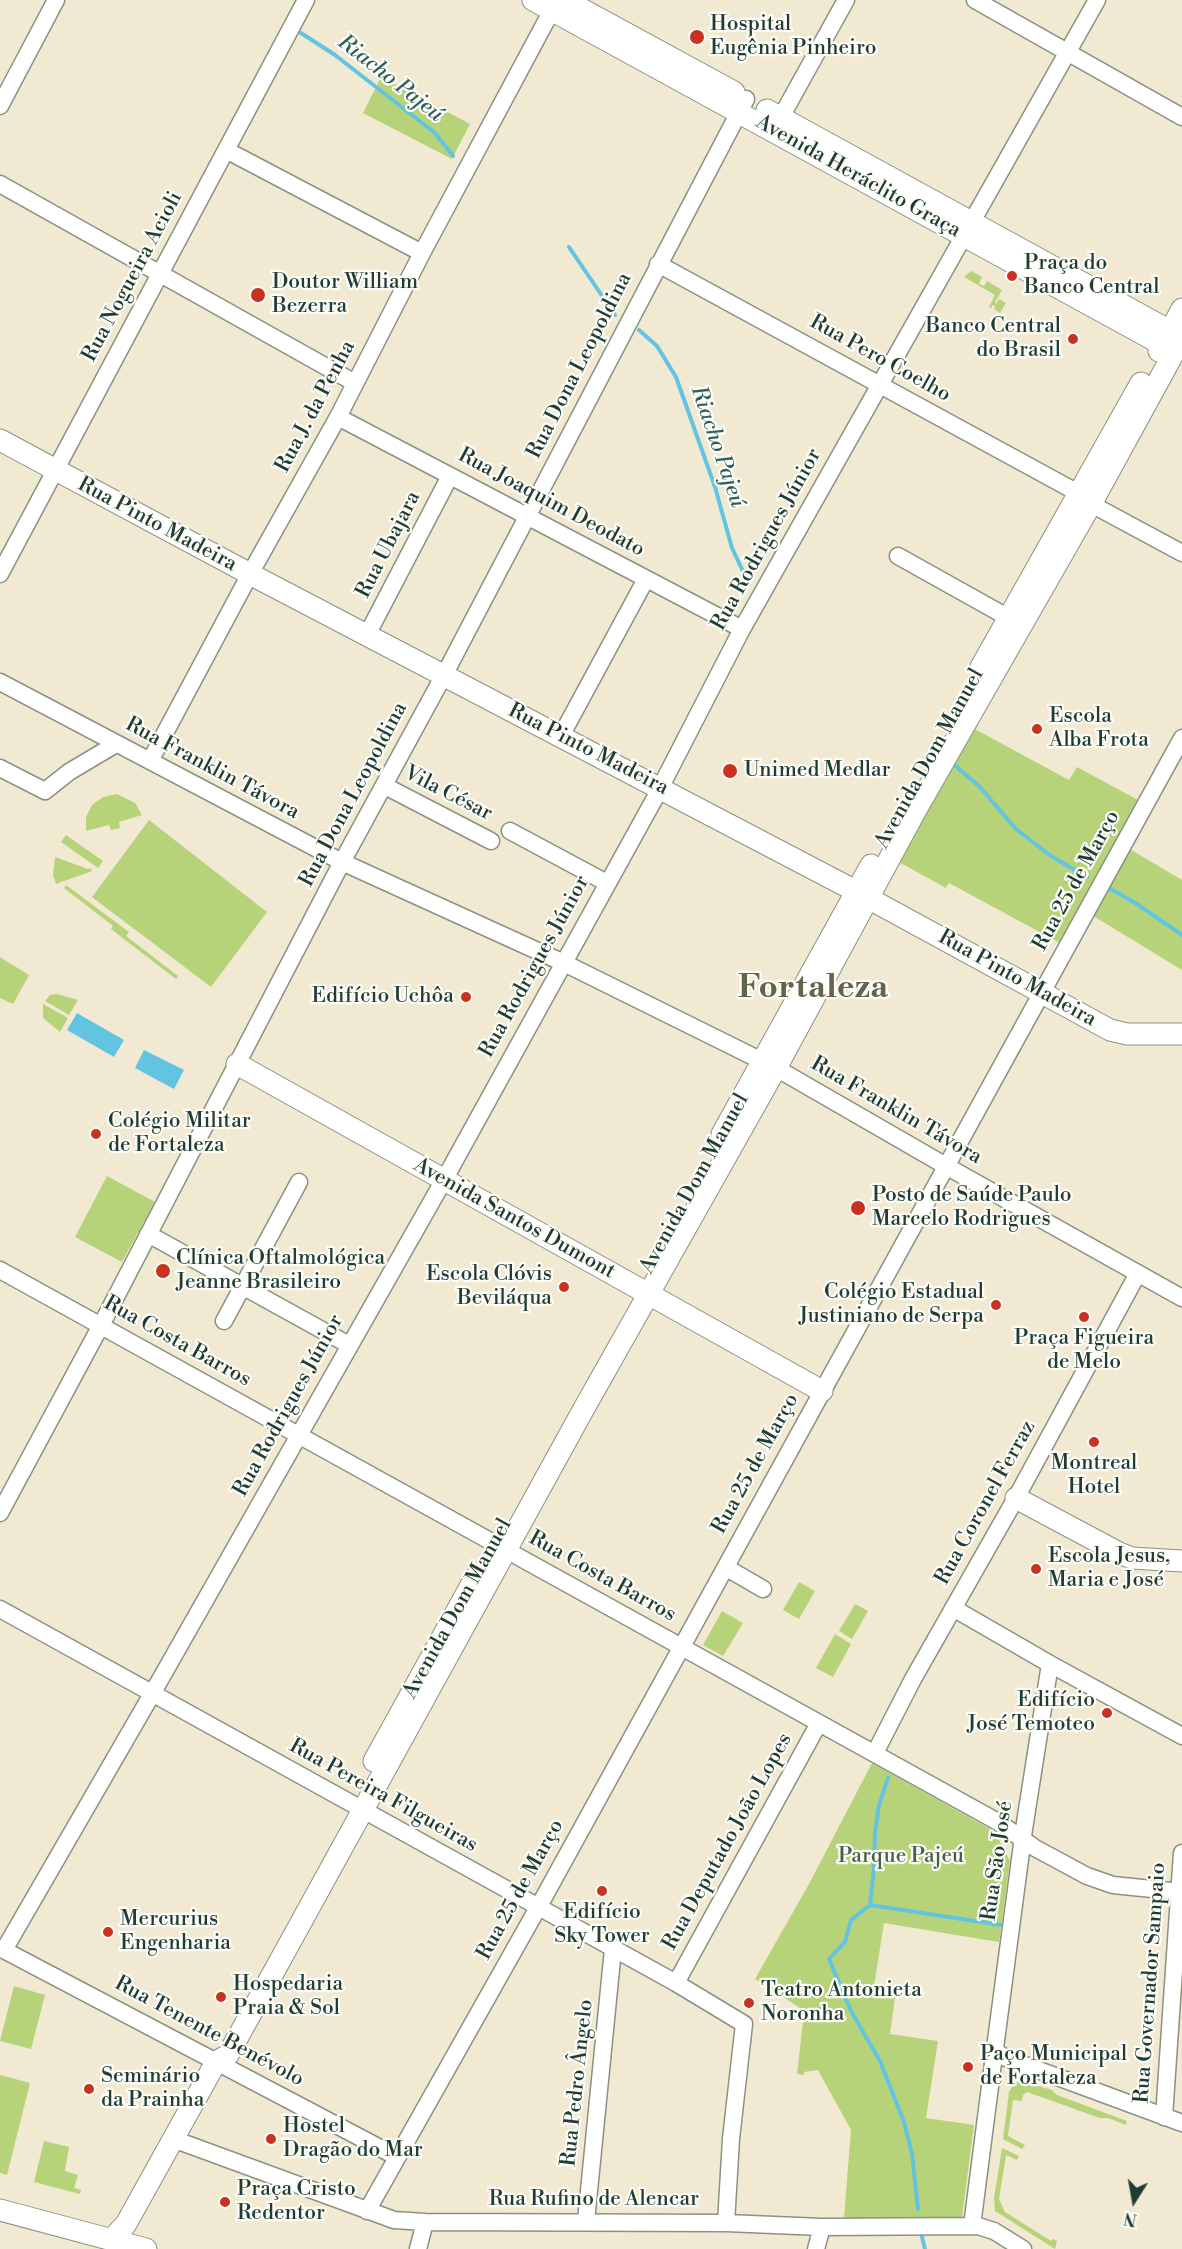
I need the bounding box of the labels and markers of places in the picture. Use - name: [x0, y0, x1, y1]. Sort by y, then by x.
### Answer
- place label: Hospital Eugênia Pinheiro: [710, 12, 877, 62]
- marker: Hospital Eugênia Pinheiro: [688, 28, 706, 46]
- place label: Praça do Banco Central: [1024, 251, 1159, 301]
- marker: Praça do Banco Central: [1005, 269, 1019, 283]
- place label: Doutor William Bezerra: [272, 270, 418, 320]
- marker: Doutor William Bezerra: [249, 286, 267, 304]
- place label: Banco Central do Brasil: [926, 314, 1061, 364]
- marker: Banco Central do Brasil: [1066, 332, 1080, 346]
- place label: Escola Alba Frota: [1049, 704, 1149, 754]
- marker: Escola Alba Frota: [1030, 722, 1044, 736]
- place label: Unimed Medlar: [744, 758, 891, 784]
- marker: Unimed Medlar: [721, 762, 739, 780]
- place label: Edifício Uchôa: [311, 984, 454, 1010]
- marker: Edifício Uchôa: [459, 990, 473, 1004]
- place label: Colégio Militar de Fortaleza: [108, 1109, 251, 1159]
- marker: Colégio Militar de Fortaleza: [89, 1127, 103, 1141]
- place label: Posto de Saúde Paulo Marcelo Rodrigues: [872, 1183, 1072, 1233]
- marker: Posto de Saúde Paulo Marcelo Rodrigues: [849, 1199, 867, 1217]
- place label: Clínica Oftalmológica Jeanne Brasileiro: [176, 1246, 385, 1296]
- marker: Clínica Oftalmológica Jeanne Brasileiro: [154, 1262, 172, 1280]
- place label: Escola Clóvis Beviláqua: [426, 1262, 552, 1312]
- marker: Escola Clóvis Beviláqua: [557, 1280, 571, 1294]
- place label: Colégio Estadual Justiniano de Serpa: [799, 1280, 984, 1330]
- marker: Colégio Estadual Justiniano de Serpa: [989, 1298, 1003, 1312]
- marker: Praça Figueira de Melo: [1077, 1310, 1091, 1324]
- place label: Praça Figueira de Melo: [1014, 1326, 1154, 1376]
- marker: Montreal Hotel: [1087, 1435, 1101, 1449]
- place label: Montreal Hotel: [1051, 1451, 1137, 1501]
- place label: Escola Jesus, Maria e José: [1048, 1544, 1170, 1594]
- marker: Escola Jesus, Maria e José: [1029, 1562, 1043, 1576]
- place label: Edifício José Temoteo: [967, 1688, 1095, 1738]
- marker: Edifício José Temoteo: [1100, 1706, 1114, 1720]
- marker: Edifício Sky Tower: [595, 1884, 609, 1898]
- place label: Edifício Sky Tower: [554, 1900, 650, 1950]
- place label: Mercurius Engenharia: [120, 1907, 231, 1957]
- marker: Mercurius Engenharia: [101, 1925, 115, 1939]
- place label: Hospedaria Praia & Sol: [233, 1972, 343, 2022]
- place label: Teatro Antonieta Noronha: [761, 1978, 922, 2028]
- marker: Hospedaria Praia & Sol: [214, 1990, 228, 2004]
- marker: Teatro Antonieta Noronha: [742, 1996, 756, 2010]
- place label: Paço Municipal de Fortaleza: [980, 2042, 1127, 2092]
- marker: Paço Municipal de Fortaleza: [961, 2060, 975, 2074]
- place label: Seminário da Prainha: [101, 2064, 204, 2114]
- marker: Seminário da Prainha: [82, 2082, 96, 2096]
- place label: Hostel Dragão do Mar: [283, 2114, 423, 2164]
- marker: Hostel Dragão do Mar: [264, 2132, 278, 2146]
- place label: Praça Cristo Redentor: [237, 2177, 356, 2227]
- marker: Praça Cristo Redentor: [218, 2195, 232, 2209]

